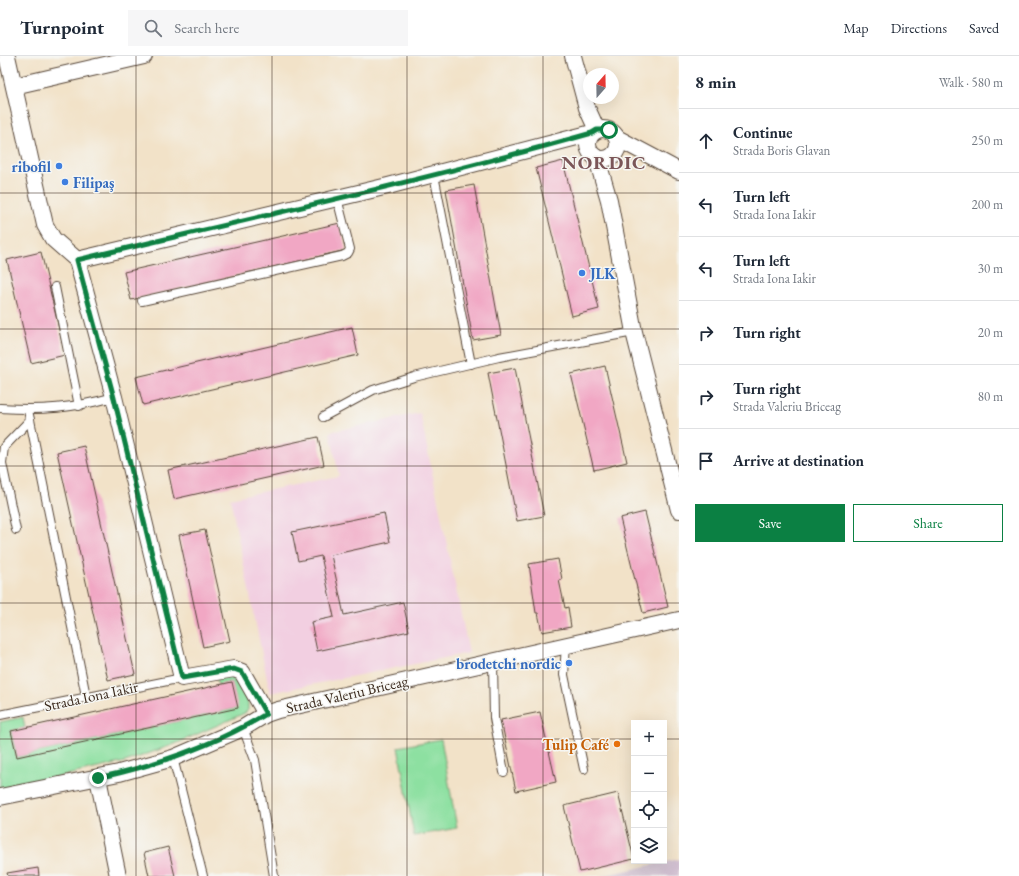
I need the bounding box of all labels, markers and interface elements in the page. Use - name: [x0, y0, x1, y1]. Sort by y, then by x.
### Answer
- search box: [128, 10, 408, 46]
- text: Turnpoint: [20, 15, 104, 40]
- icon: search: [142, 17, 164, 39]
- text: Search here: [174, 18, 239, 37]
- text: Map: [843, 19, 869, 37]
- text: Directions: [891, 19, 947, 37]
- text: Saved: [969, 19, 999, 37]
- north arrow: [583, 68, 619, 104]
- text: 8 min: [695, 71, 736, 93]
- text: Walk · 580 m: [939, 74, 1003, 91]
- route start: [600, 121, 618, 139]
- text: Continue: [733, 123, 793, 142]
- icon: ahead: [695, 130, 717, 152]
- text: 250 m: [972, 132, 1003, 149]
- text: Strada Boris Glavan: [733, 142, 831, 159]
- district label: NORDIC: [561, 150, 647, 175]
- place label: ribofil: [12, 157, 52, 176]
- marker: ribofil: [54, 161, 64, 171]
- place label: Filipaş: [73, 173, 115, 192]
- marker: Filipaş: [60, 177, 70, 187]
- text: Turn left: [733, 187, 790, 206]
- icon: left: [695, 194, 717, 216]
- text: 200 m: [972, 196, 1003, 213]
- text: Strada Iona Iakir: [733, 206, 816, 223]
- text: Turn left: [733, 251, 790, 270]
- icon: left: [695, 258, 717, 280]
- text: 30 m: [978, 260, 1003, 277]
- place label: JLK: [588, 264, 616, 283]
- marker: JLK: [577, 268, 587, 278]
- text: Strada Iona Iakir: [733, 270, 816, 287]
- icon: right: [695, 322, 717, 344]
- text: Turn right: [733, 323, 801, 342]
- text: 20 m: [978, 324, 1003, 341]
- text: Turn right: [733, 379, 801, 398]
- icon: right: [695, 386, 717, 408]
- text: 80 m: [978, 388, 1003, 405]
- text: Strada Valeriu Briceag: [733, 398, 841, 415]
- icon: arrive: [695, 450, 717, 472]
- text: Arrive at destination: [733, 451, 864, 470]
- button: Save: [695, 504, 845, 542]
- button: Share: [853, 504, 1003, 542]
- place label: brodetchi nordic: [456, 654, 561, 673]
- marker: brodetchi nordic: [564, 658, 574, 668]
- street label: Strada Valeriu Briceag: [284, 671, 410, 717]
- street label: Strada Iona Iakir: [42, 677, 140, 715]
- map controls: [631, 720, 667, 864]
- button: +: [631, 720, 667, 756]
- place label: Tulip Café: [543, 735, 609, 754]
- marker: Tulip Café: [612, 739, 622, 749]
- button: −: [631, 756, 667, 792]
- route end: [89, 769, 107, 787]
- button: locate: [631, 792, 667, 828]
- button: layers: [631, 828, 667, 864]

